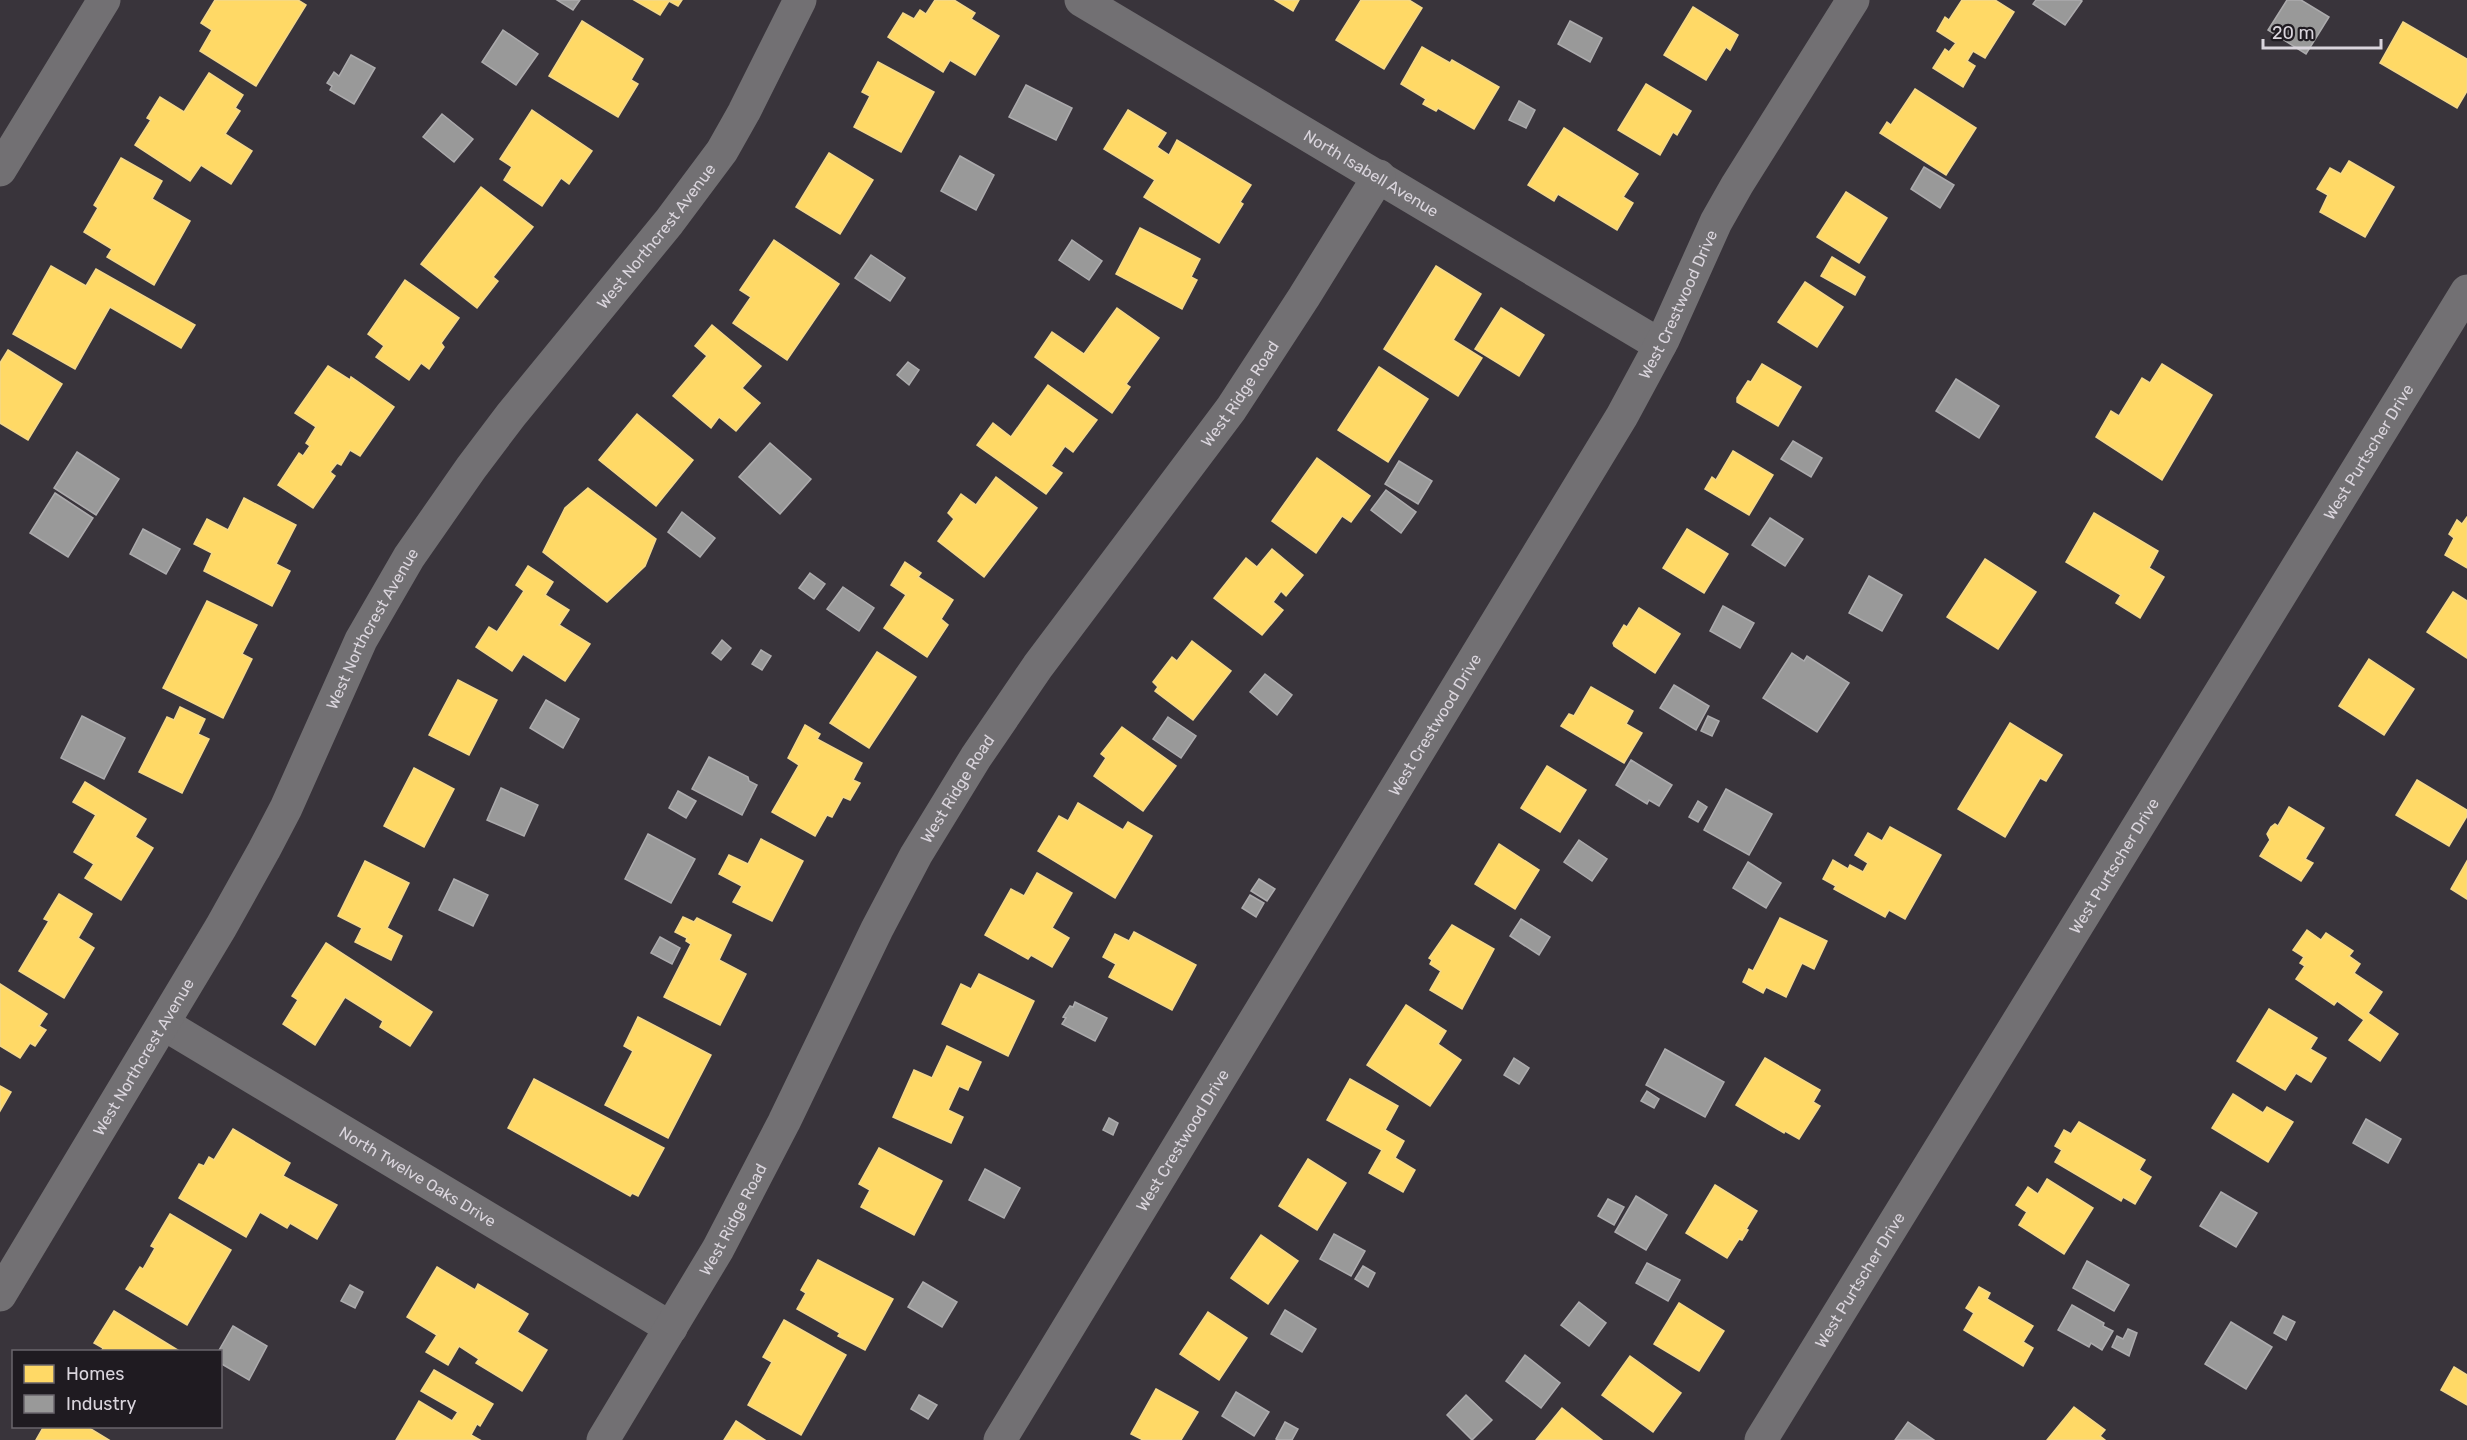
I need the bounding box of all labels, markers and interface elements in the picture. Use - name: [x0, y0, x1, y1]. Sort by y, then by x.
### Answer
- scale bar: [2263, 12, 2382, 50]
- text: 20 m: [2272, 22, 2314, 44]
- street label: North Isabell Avenue: [1301, 126, 1442, 221]
- street label: West Northcrest Avenue: [593, 159, 719, 312]
- street label: West Crestwood Drive: [1634, 227, 1721, 382]
- street label: West Ridge Road: [1197, 337, 1282, 450]
- street label: West Purtscher Drive: [2319, 380, 2417, 523]
- street label: West Northcrest Avenue: [322, 544, 422, 712]
- street label: West Crestwood Drive: [1384, 650, 1485, 799]
- street label: West Ridge Road: [916, 731, 998, 846]
- street label: West Purtscher Drive: [2065, 794, 2163, 937]
- street label: West Northcrest Avenue: [89, 975, 198, 1139]
- street label: West Crestwood Drive: [1132, 1065, 1233, 1215]
- street label: North Twelve Oaks Drive: [336, 1122, 500, 1231]
- street label: West Ridge Road: [695, 1160, 770, 1279]
- street label: West Purtscher Drive: [1810, 1208, 1908, 1351]
- legend: [12, 1350, 222, 1428]
- text: Homes: [66, 1363, 124, 1385]
- text: Industry: [66, 1393, 136, 1415]

